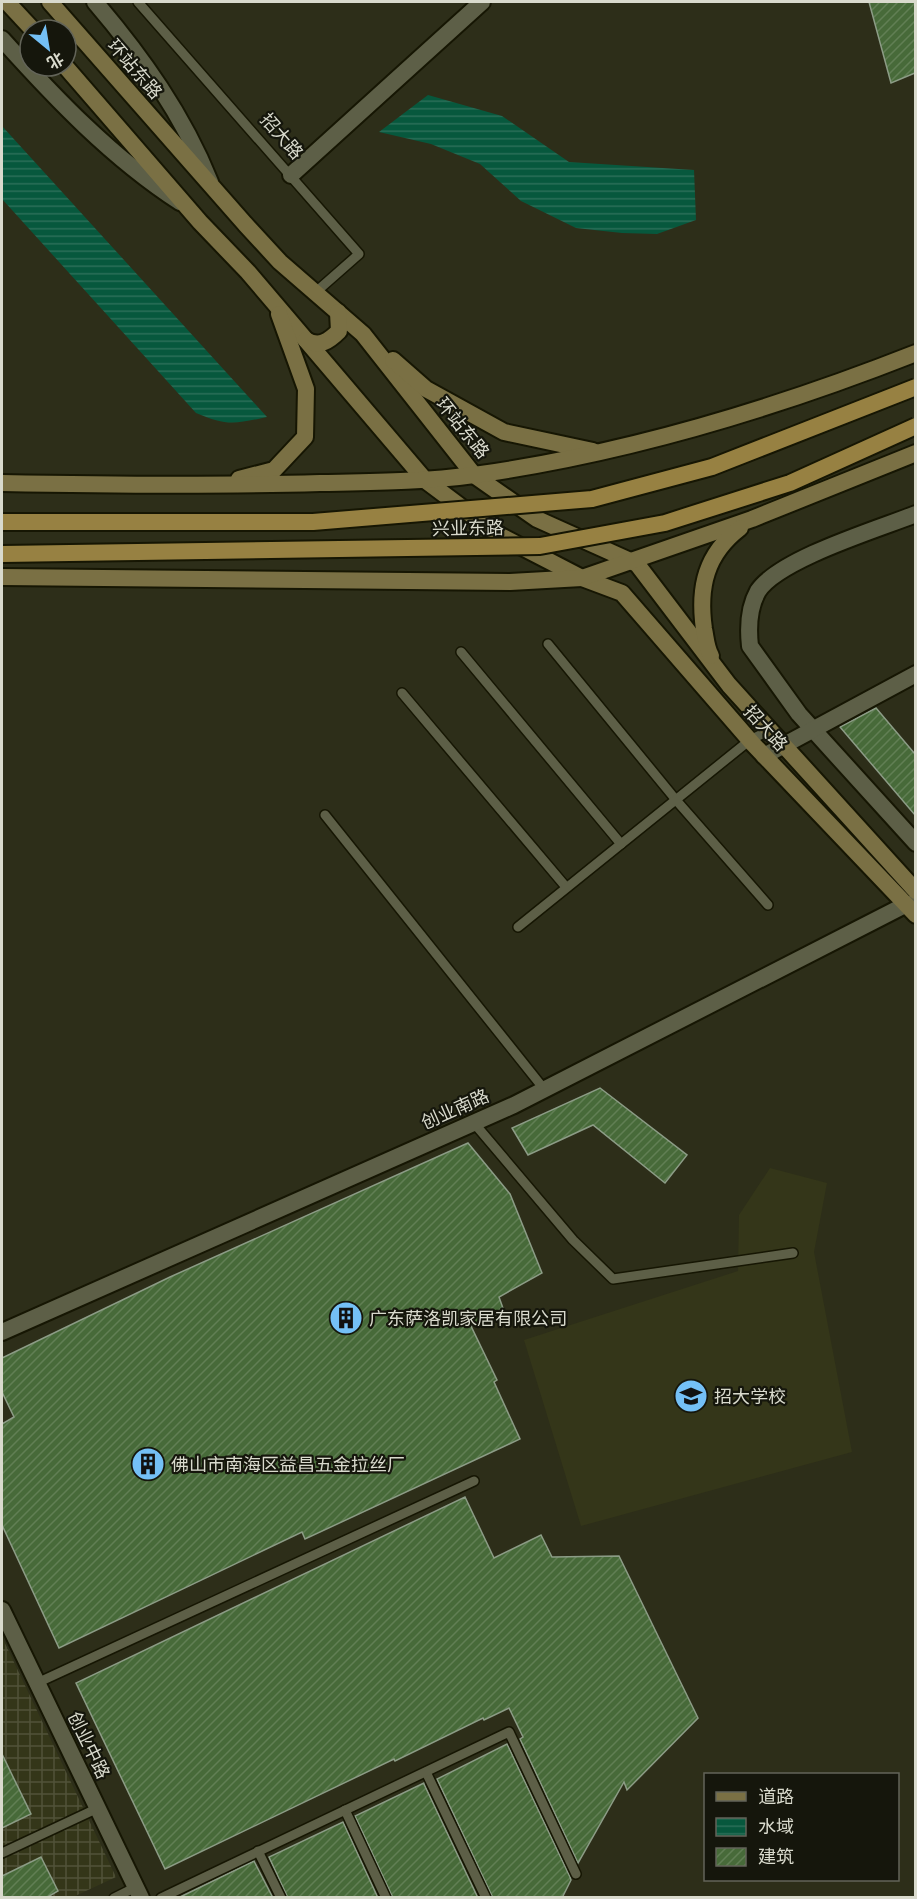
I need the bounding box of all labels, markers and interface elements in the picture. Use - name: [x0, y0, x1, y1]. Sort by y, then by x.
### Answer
- north arrow: [18, 18, 78, 78]
- street label: 环站东路: [103, 35, 167, 103]
- text: 北: [44, 48, 67, 73]
- street label: 招大路: [256, 109, 308, 163]
- street label: 环站东路: [432, 393, 494, 463]
- street label: 兴业东路: [432, 517, 504, 539]
- street label: 招大路: [740, 701, 792, 755]
- street label: 创业南路: [418, 1085, 492, 1133]
- building icon: 广东萨洛凯家居有限公司: [328, 1300, 364, 1336]
- place label: 广东萨洛凯家居有限公司: [369, 1308, 567, 1329]
- school or university icon: 招大学校: [673, 1378, 709, 1414]
- place label: 招大学校: [714, 1386, 786, 1407]
- building icon: 佛山市南海区益昌五金拉丝厂: [130, 1446, 166, 1482]
- place label: 佛山市南海区益昌五金拉丝厂: [171, 1454, 405, 1475]
- street label: 创业中路: [64, 1708, 114, 1782]
- legend: [704, 1773, 899, 1881]
- text: 道路: [758, 1786, 794, 1807]
- text: 水域: [758, 1816, 794, 1837]
- text: 建筑: [758, 1846, 794, 1867]

